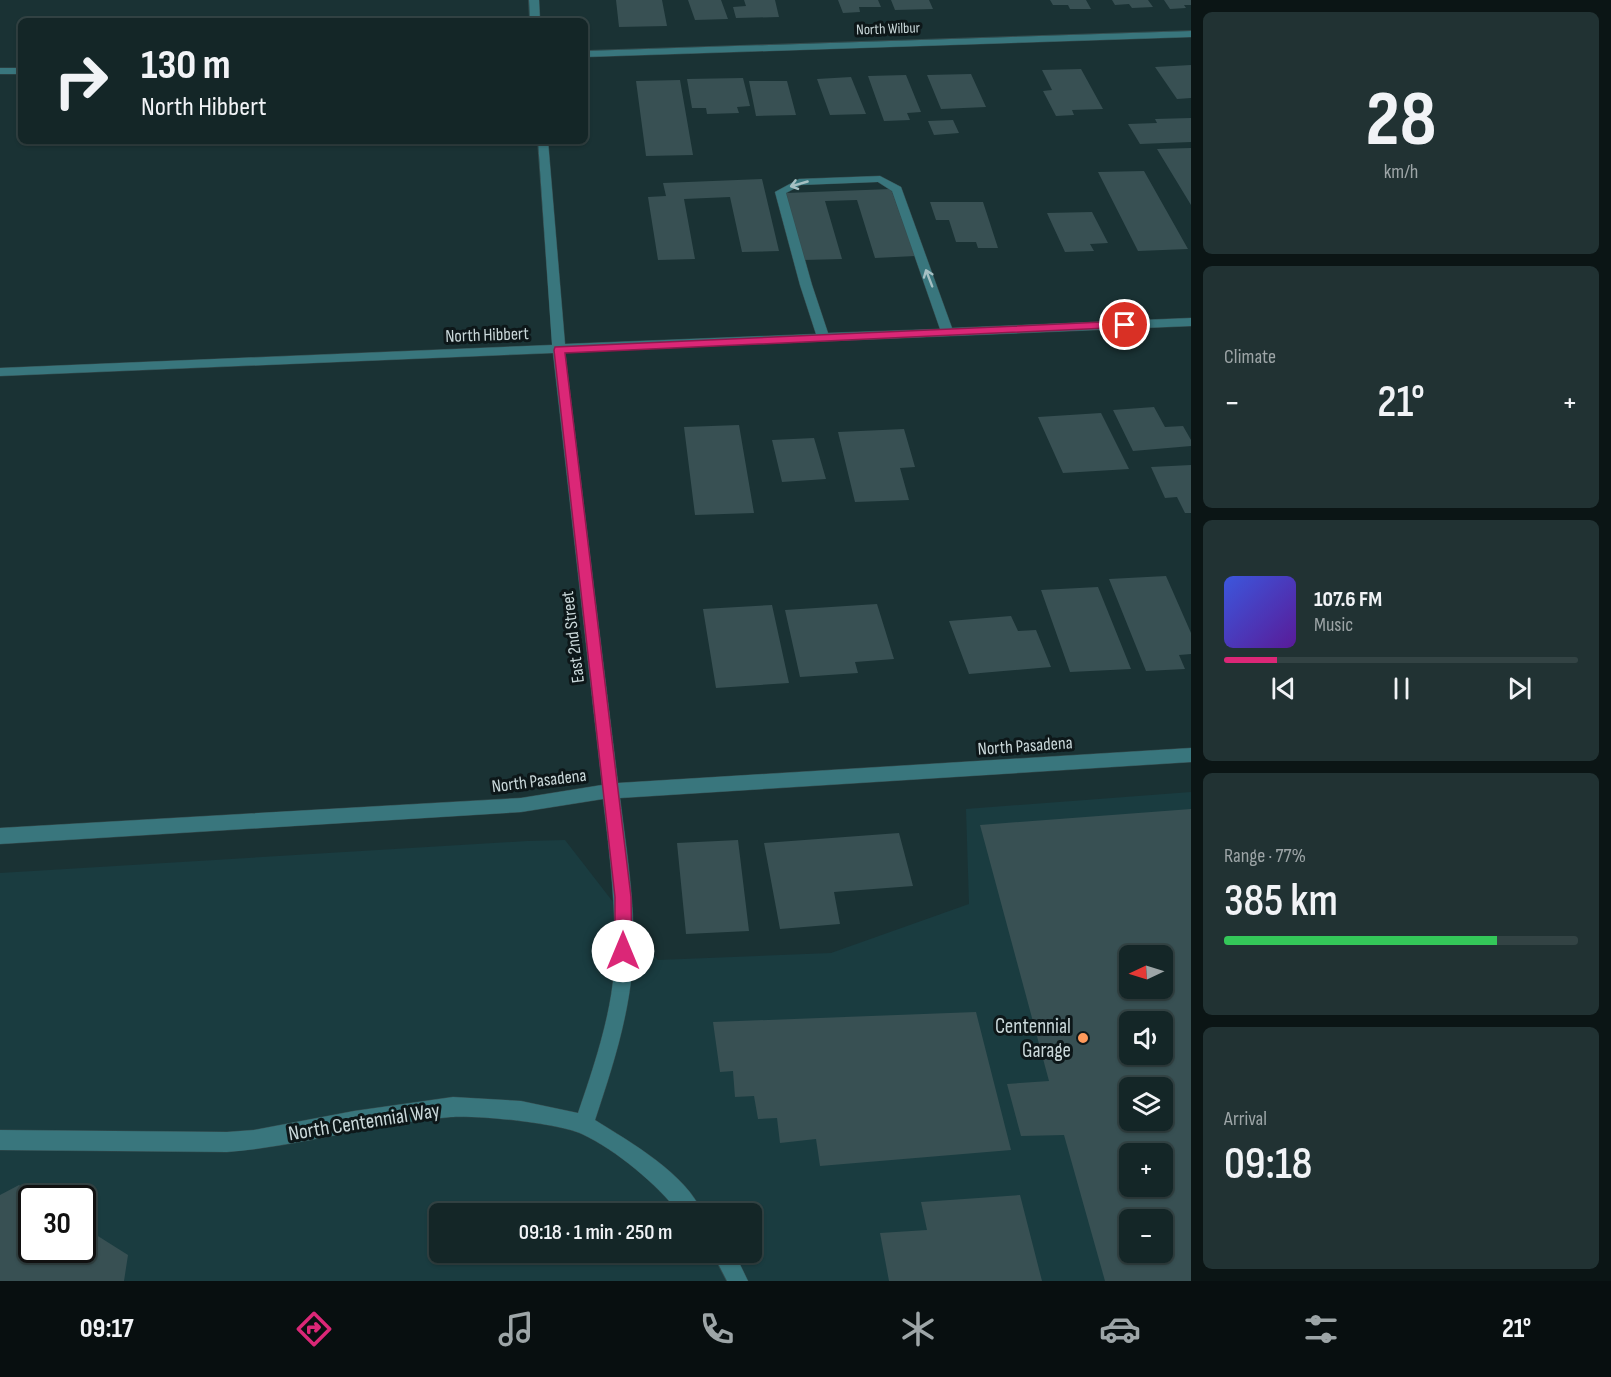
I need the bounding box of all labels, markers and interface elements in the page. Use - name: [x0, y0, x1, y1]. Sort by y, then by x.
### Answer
- street label: North Wilbur: [856, 18, 921, 40]
- text: 130 m: [141, 40, 231, 91]
- icon: right: [42, 42, 120, 120]
- text: 28: [1366, 74, 1436, 167]
- text: North Hibbert: [141, 91, 266, 123]
- text: km/h: [1384, 160, 1418, 184]
- one-way arrow: [790, 179, 809, 190]
- one-way arrow: [922, 269, 933, 287]
- pin: [1099, 299, 1150, 350]
- icon: arrive: [1108, 308, 1141, 341]
- street label: North Hibbert: [445, 323, 530, 347]
- text: Climate: [1224, 345, 1276, 369]
- text: 21°: [1377, 375, 1425, 430]
- text: −: [1224, 383, 1240, 423]
- text: +: [1562, 383, 1578, 423]
- text: 107.6 FM: [1314, 586, 1382, 613]
- street label: East 2nd Street: [557, 589, 589, 684]
- text: Music: [1314, 613, 1353, 637]
- icon: previous: [1267, 672, 1300, 705]
- icon: pause: [1385, 672, 1418, 705]
- icon: next: [1503, 672, 1536, 705]
- street label: North Pasadena: [977, 732, 1073, 760]
- street label: North Pasadena: [491, 765, 588, 797]
- text: Range · 77%: [1224, 844, 1306, 868]
- text: 385 km: [1224, 874, 1338, 929]
- position arrow: [591, 919, 655, 983]
- north arrow: [1119, 945, 1173, 999]
- map controls: [1119, 945, 1173, 1263]
- button: sound: [1119, 1011, 1173, 1065]
- place label: Centennial Garage: [995, 1014, 1071, 1063]
- marker: Centennial Garage: [1076, 1031, 1090, 1045]
- button: layers: [1119, 1077, 1173, 1131]
- street label: North Centennial Way: [286, 1098, 442, 1146]
- text: Arrival: [1224, 1107, 1267, 1131]
- text: 09:18: [1224, 1137, 1312, 1192]
- button: +: [1119, 1143, 1173, 1197]
- speed limit sign: 30: [18, 1185, 96, 1263]
- button: −: [1119, 1209, 1173, 1263]
- text: 09:18 · 1 min · 250 m: [519, 1219, 672, 1246]
- icon: directions: [293, 1308, 335, 1350]
- icon: music: [495, 1308, 537, 1350]
- icon: phone: [696, 1308, 738, 1350]
- icon: climate: [897, 1308, 939, 1350]
- icon: car: [1099, 1308, 1141, 1350]
- icon: filters: [1300, 1308, 1342, 1350]
- text: 09:17: [80, 1313, 134, 1345]
- text: 21°: [1502, 1313, 1531, 1345]

